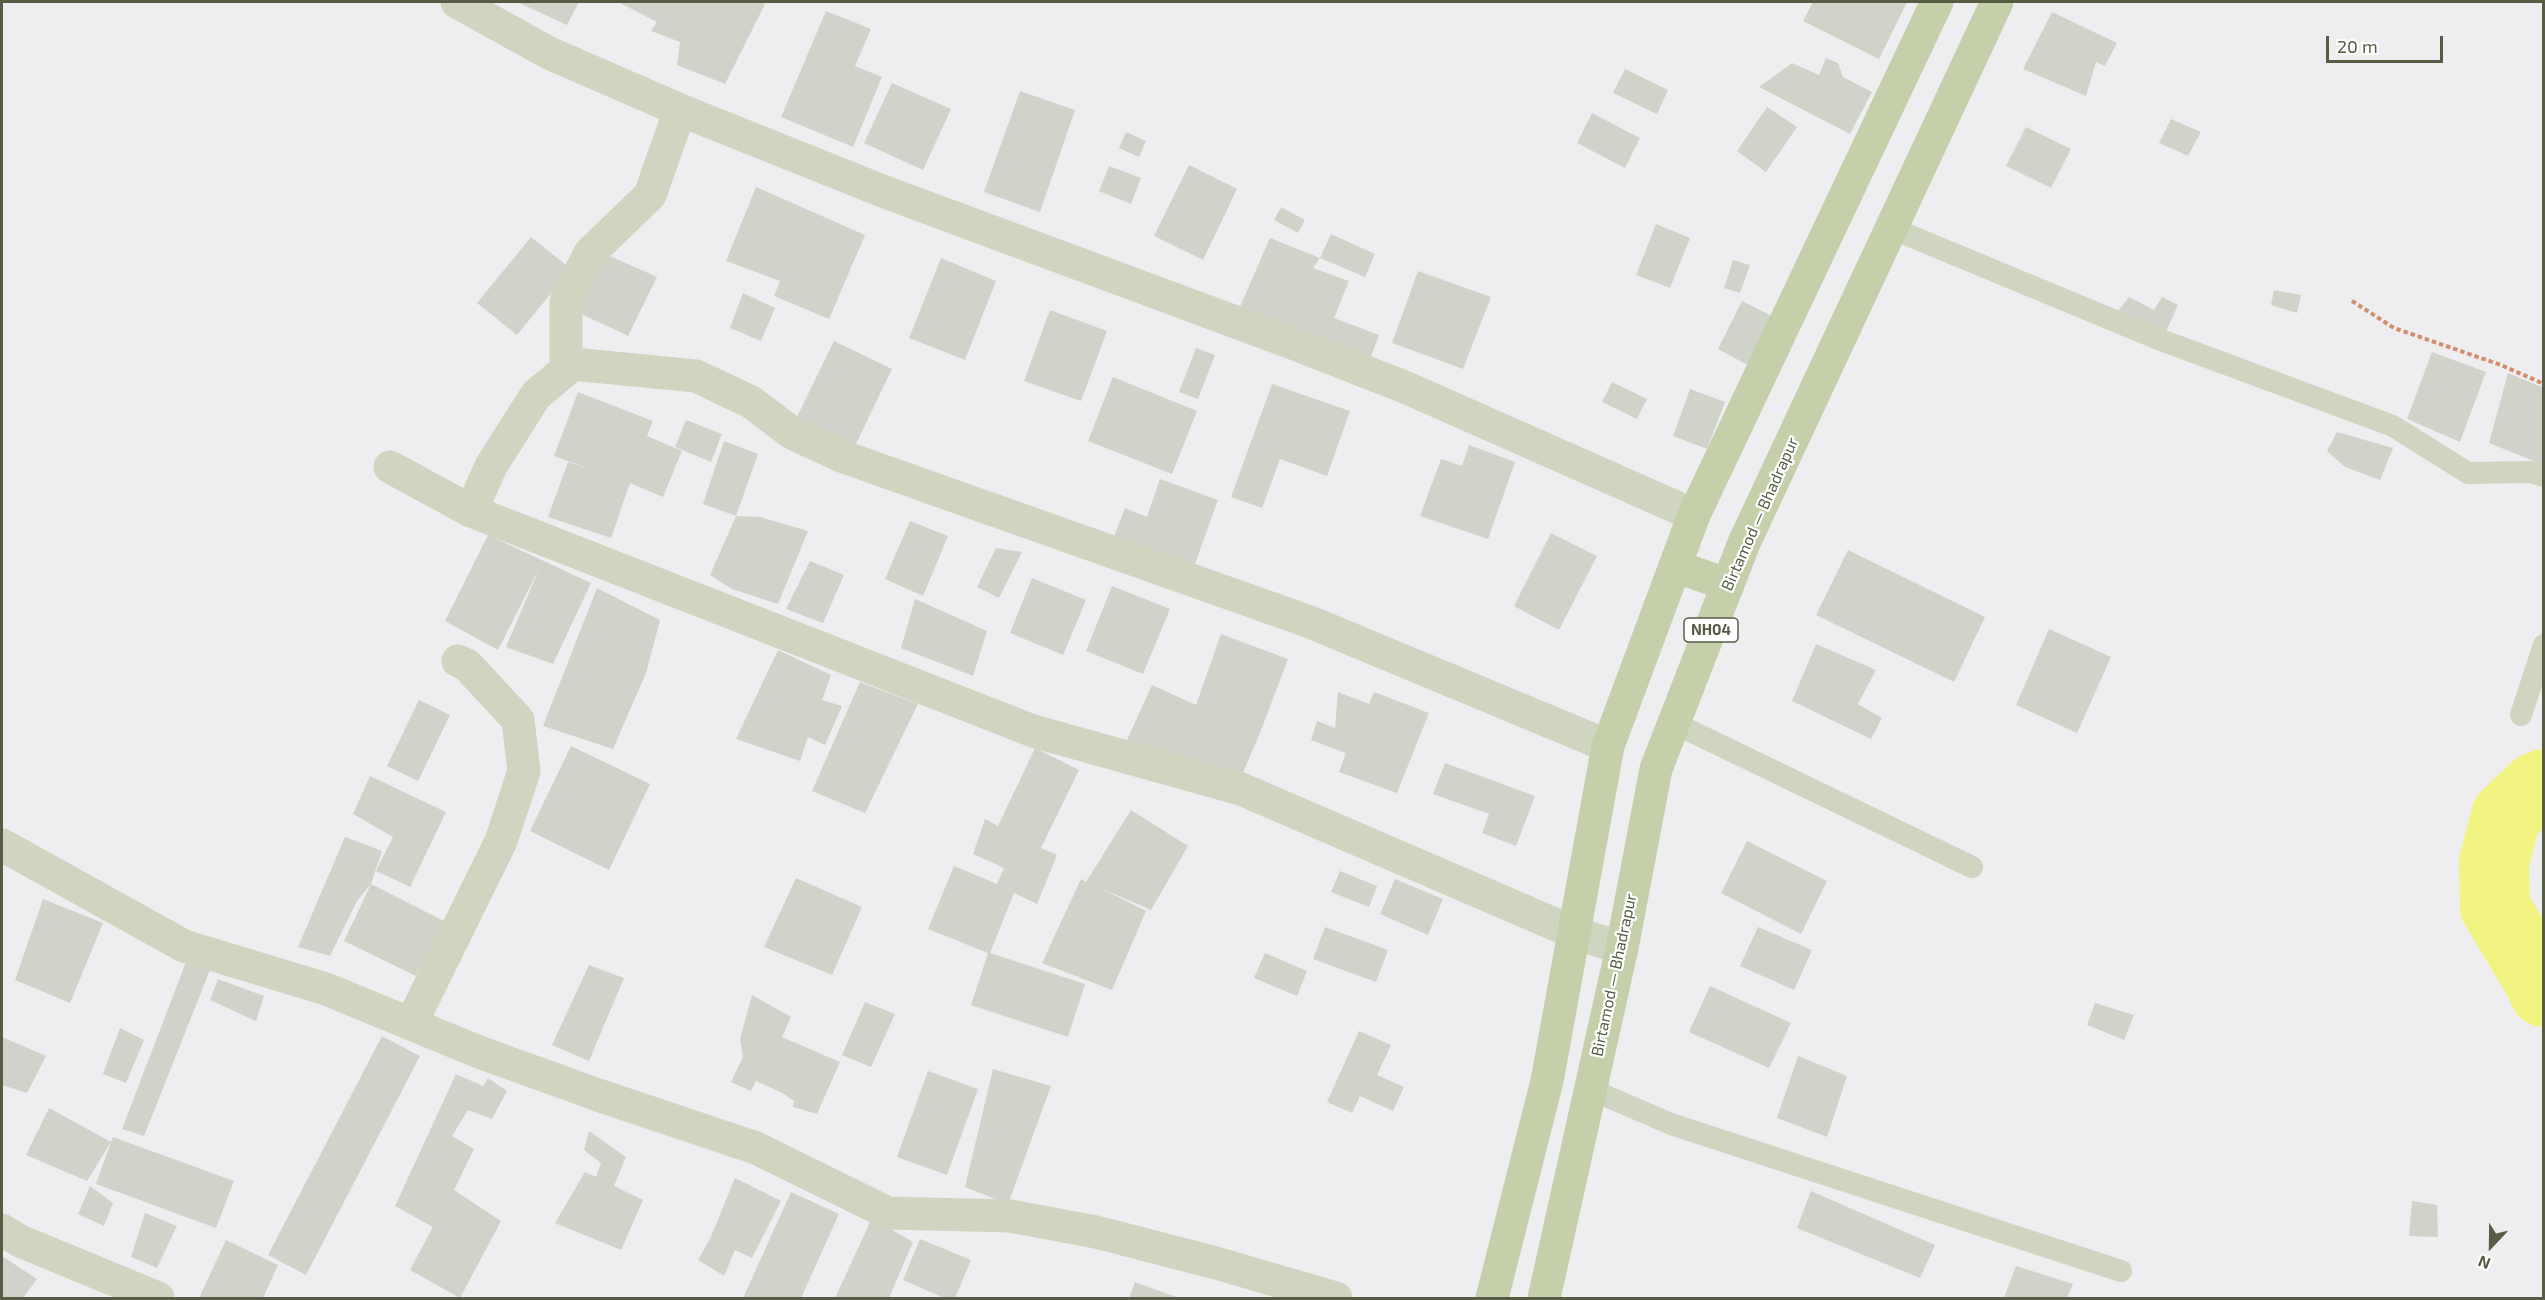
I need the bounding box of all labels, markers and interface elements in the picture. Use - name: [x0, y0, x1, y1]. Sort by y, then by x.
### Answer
- scale bar: [2329, 24, 2446, 62]
- text: 20 m: [2337, 35, 2378, 57]
- street label: Birtamod — Bhadrapur: [1717, 434, 1803, 594]
- road number: NH04: [1684, 618, 1738, 642]
- street label: Birtamod — Bhadrapur: [1587, 892, 1641, 1058]
- north arrow: [2461, 1216, 2521, 1276]
- text: N: [2475, 1252, 2493, 1274]

